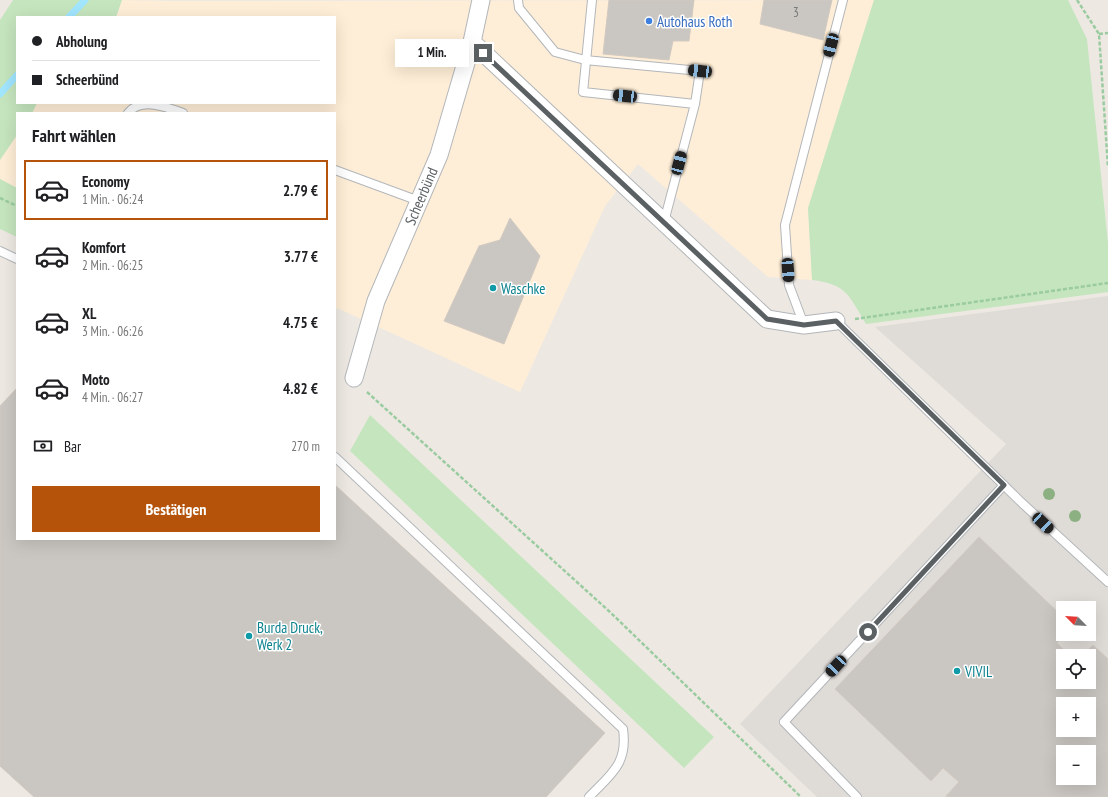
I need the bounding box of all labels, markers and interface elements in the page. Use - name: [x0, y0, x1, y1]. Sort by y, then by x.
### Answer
- house number: 3: [793, 4, 799, 21]
- place label: Autohaus Roth: [657, 12, 732, 31]
- marker: Autohaus Roth: [644, 16, 654, 26]
- text: Abholung: [56, 32, 107, 51]
- car: [822, 32, 840, 58]
- callout: 1 Min.: [395, 39, 469, 67]
- text: 1 Min.: [417, 44, 447, 61]
- route end: [474, 44, 492, 62]
- car: [687, 64, 713, 78]
- text: Scheerbünd: [56, 70, 119, 89]
- car: [612, 89, 638, 103]
- text: Fahrt wählen: [32, 124, 116, 147]
- car: [670, 150, 688, 176]
- street label: Scheerbünd: [400, 164, 442, 228]
- icon: car: [34, 172, 70, 208]
- text: Economy: [82, 172, 130, 191]
- text: 2.79 €: [283, 181, 318, 200]
- text: 1 Min. · 06:24: [82, 191, 143, 208]
- icon: car: [34, 238, 70, 274]
- text: Komfort: [82, 238, 126, 257]
- text: 3.77 €: [284, 247, 318, 266]
- text: 2 Min. · 06:25: [82, 257, 143, 274]
- car: [781, 258, 795, 282]
- place label: Waschke: [501, 279, 545, 298]
- marker: Waschke: [488, 283, 498, 293]
- icon: car: [34, 304, 70, 340]
- text: XL: [82, 304, 96, 323]
- text: 4.75 €: [283, 313, 318, 332]
- text: 3 Min. · 06:26: [82, 323, 143, 340]
- icon: car: [34, 370, 70, 406]
- text: Moto: [82, 370, 110, 389]
- text: 4.82 €: [283, 379, 318, 398]
- text: 4 Min. · 06:27: [82, 389, 143, 406]
- icon: cash: [32, 435, 54, 457]
- text: Bar: [64, 437, 81, 456]
- text: 270 m: [291, 438, 320, 455]
- button: Bestätigen: [32, 486, 320, 532]
- car: [1030, 510, 1056, 536]
- north arrow: [1056, 601, 1096, 641]
- map controls: [1056, 601, 1096, 785]
- place label: Burda Druck, Werk 2: [257, 618, 323, 654]
- route start: [859, 623, 877, 641]
- marker: Burda Druck, Werk 2: [244, 631, 254, 641]
- button: locate: [1056, 649, 1096, 689]
- car: [823, 653, 849, 679]
- place label: VIVIL: [964, 662, 993, 681]
- marker: VIVIL: [952, 666, 962, 676]
- button: +: [1056, 697, 1096, 737]
- button: −: [1056, 745, 1096, 785]

